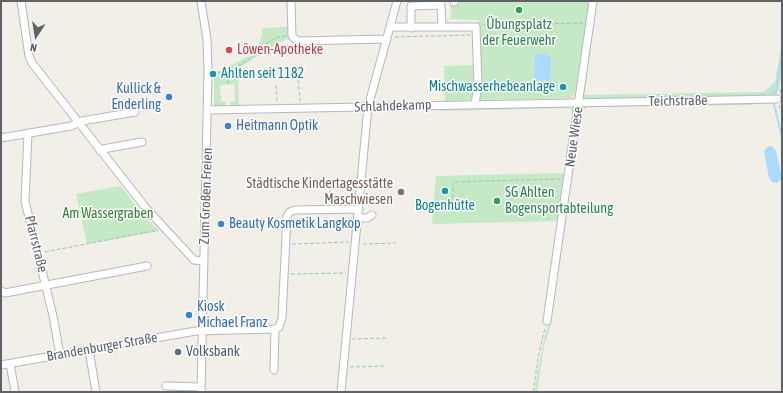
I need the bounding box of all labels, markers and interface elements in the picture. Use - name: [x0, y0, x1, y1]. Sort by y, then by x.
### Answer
- marker: Übungsplatz der Feuerwehr: [514, 5, 524, 15]
- north arrow: [16, 16, 56, 56]
- place label: Übungsplatz der Feuerwehr: [482, 17, 556, 50]
- text: N: [29, 41, 38, 54]
- place label: Löwen-Apotheke: [237, 42, 323, 58]
- marker: Löwen-Apotheke: [224, 45, 234, 55]
- place label: Ahlten seit 1182: [221, 66, 304, 82]
- marker: Ahlten seit 1182: [208, 69, 218, 79]
- place label: Mischwasserhebeanlage: [429, 79, 555, 95]
- place label: Kullick & Enderling: [111, 81, 161, 114]
- marker: Mischwasserhebeanlage: [558, 82, 568, 92]
- marker: Kullick & Enderling: [164, 92, 174, 102]
- street label: Teichstraße: [648, 92, 708, 110]
- street label: Schlahdekamp: [354, 96, 432, 116]
- street label: Neue Wiese: [561, 106, 587, 168]
- place label: Heitmann Optik: [236, 118, 318, 134]
- marker: Heitmann Optik: [223, 121, 233, 131]
- street label: Zum Großen Freien: [196, 147, 216, 245]
- place label: Städtische Kindertagesstätte Maschwiesen: [246, 176, 393, 208]
- place label: SG Ahlten Bogensportabteilung: [505, 185, 613, 218]
- marker: Bogenhütte: [440, 186, 450, 196]
- marker: Städtische Kindertagesstätte Maschwiesen: [396, 187, 406, 197]
- marker: SG Ahlten Bogensportabteilung: [492, 196, 502, 206]
- place label: Bogenhütte: [415, 198, 475, 214]
- park label: Am Wassergraben: [62, 206, 154, 222]
- street label: Pfarrstraße: [21, 214, 51, 274]
- place label: Beauty Kosmetik Langkop: [229, 216, 361, 232]
- marker: Beauty Kosmetik Langkop: [216, 219, 226, 229]
- place label: Kiosk Michael Franz: [197, 299, 268, 332]
- marker: Kiosk Michael Franz: [184, 310, 194, 320]
- street label: Brandenburger Straße: [45, 329, 159, 365]
- place label: Volksbank: [186, 344, 240, 360]
- marker: Volksbank: [173, 347, 183, 357]

